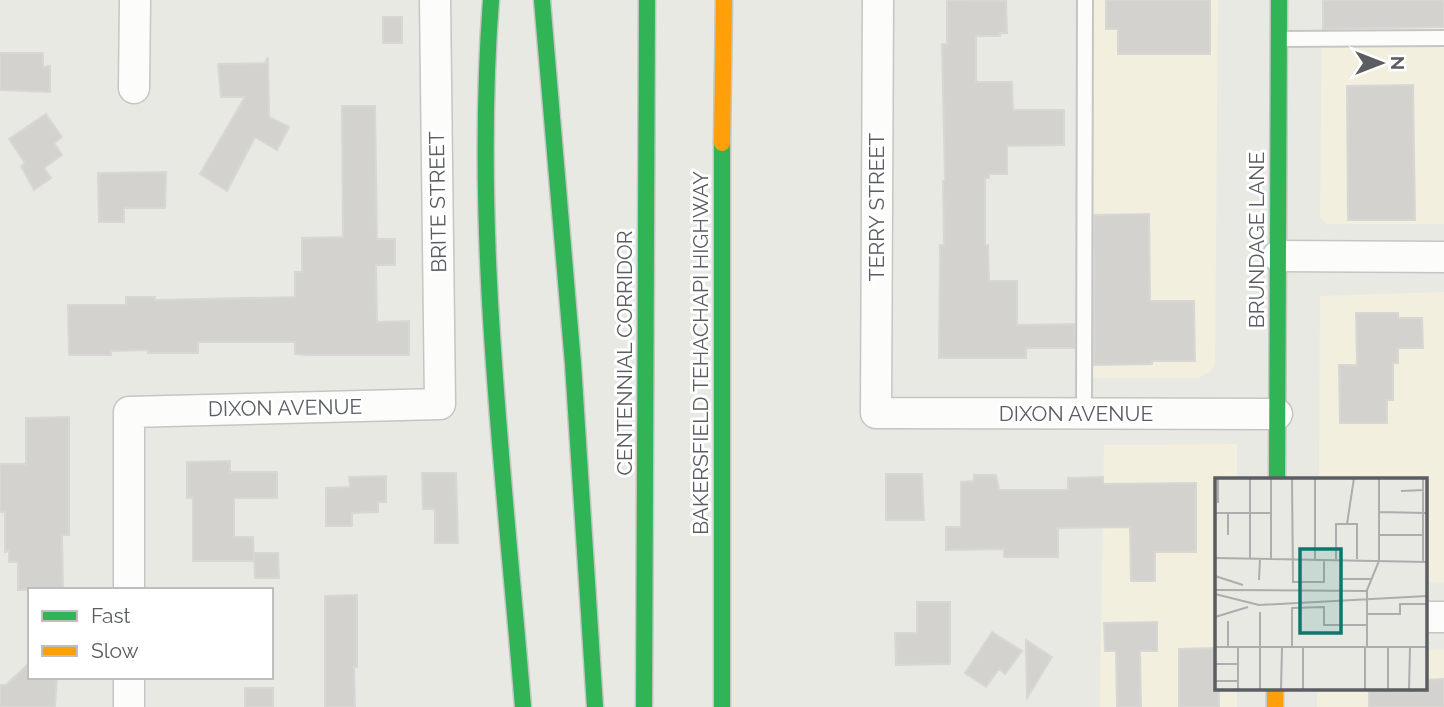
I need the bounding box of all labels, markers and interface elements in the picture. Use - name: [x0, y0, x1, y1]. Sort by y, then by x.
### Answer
- north arrow: [1346, 28, 1416, 98]
- text: N: [1387, 56, 1409, 70]
- street label: BRITE STREET: [424, 131, 451, 273]
- street label: TERRY STREET: [864, 133, 889, 281]
- street label: BRUNDAGE LANE: [1244, 152, 1269, 328]
- street label: BAKERSFIELD TEHACHAPI HIGHWAY: [688, 171, 713, 535]
- street label: CENTENNIAL CORRIDOR: [612, 231, 637, 475]
- street label: DIXON AVENUE: [208, 394, 362, 421]
- street label: DIXON AVENUE: [999, 401, 1153, 426]
- inset map: [1215, 478, 1426, 690]
- legend: [28, 588, 273, 679]
- text: Fast: [91, 603, 131, 628]
- text: Slow: [91, 638, 139, 663]

